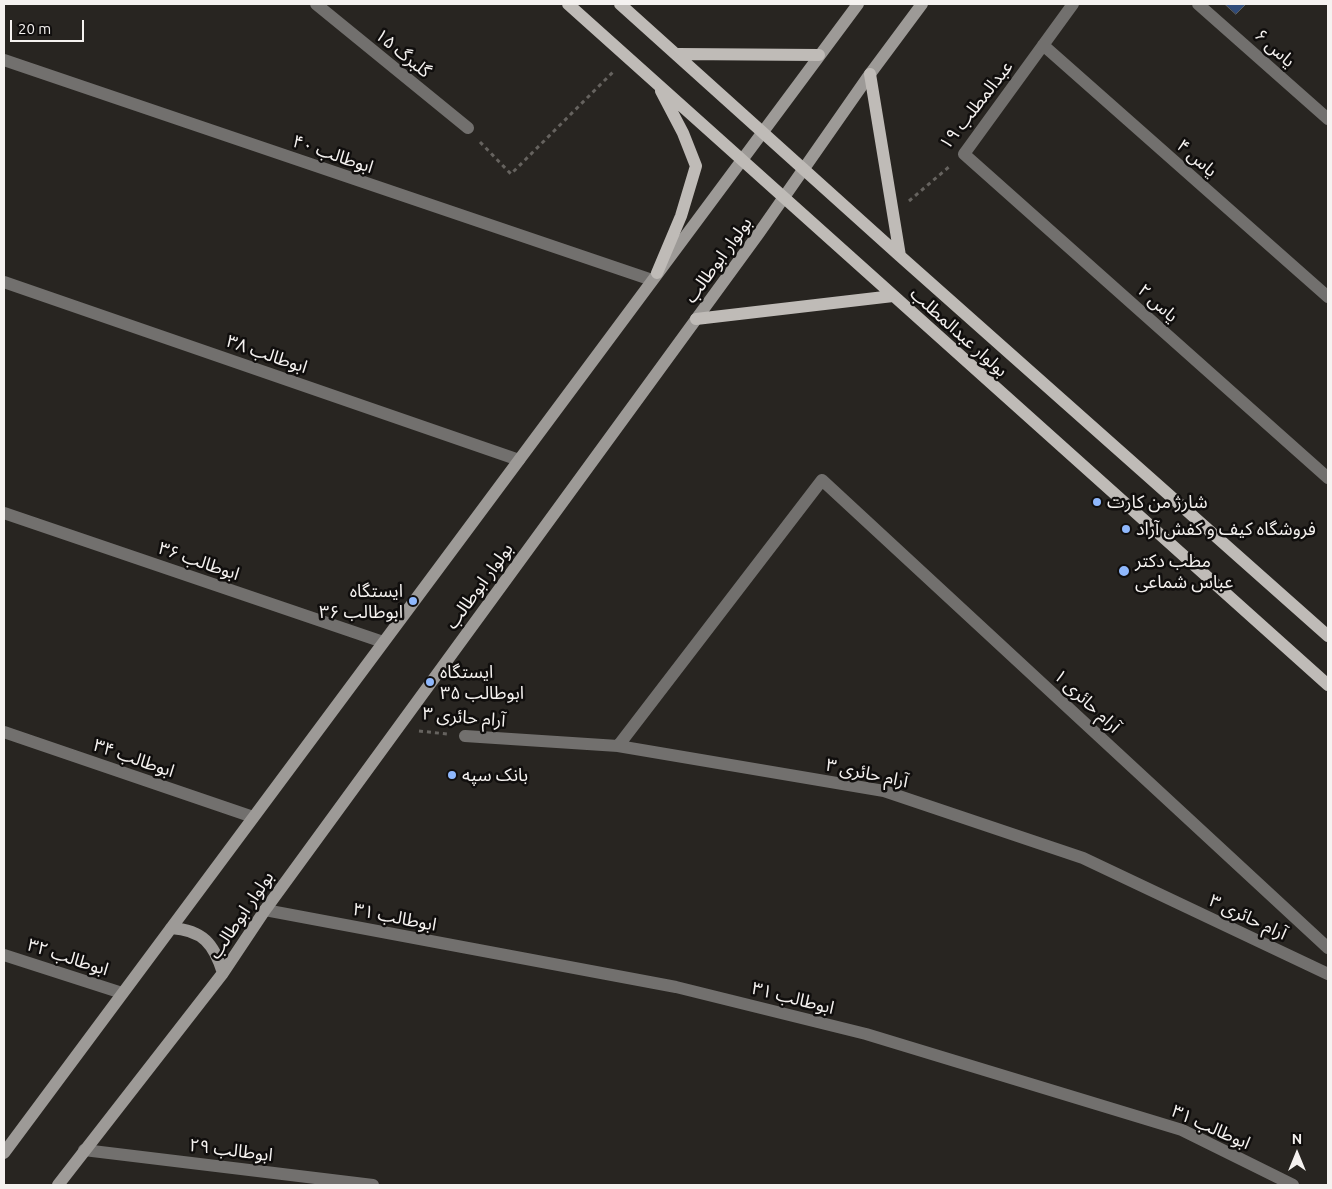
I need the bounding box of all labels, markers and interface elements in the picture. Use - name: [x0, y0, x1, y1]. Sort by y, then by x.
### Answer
- scale bar: [12, 10, 86, 42]
- text: 20 m: [18, 20, 51, 37]
- street label: گلبرگ ۱۵: [371, 24, 435, 82]
- street label: یاس ۶: [1250, 24, 1300, 72]
- street label: عبدالمطلب ۱۹: [935, 56, 1017, 154]
- street label: ابوطالب ۴۰: [290, 130, 376, 178]
- street label: یاس ۴: [1172, 134, 1222, 182]
- street label: بولوار ابوطالب: [680, 213, 756, 307]
- street label: یاس ۲: [1133, 279, 1183, 327]
- street label: بولوار عبدالمطلب: [906, 283, 1012, 381]
- street label: ابوطالب ۳۸: [224, 330, 310, 378]
- place label: شارژ من کارت: [1107, 491, 1208, 513]
- marker: شارژ من کارت: [1091, 496, 1103, 508]
- place label: فروشگاه کیف و کفش آراد: [1136, 518, 1316, 540]
- marker: فروشگاه کیف و کفش آراد: [1120, 523, 1132, 535]
- street label: ابوطالب ۳۶: [156, 537, 242, 585]
- street label: بولوار ابوطالب: [441, 539, 517, 633]
- place label: مطب دکتر عباس شماعی: [1135, 550, 1233, 592]
- marker: مطب دکتر عباس شماعی: [1117, 564, 1131, 578]
- place label: ایستگاه ابوطالب ۳۶: [319, 580, 403, 622]
- marker: ایستگاه ابوطالب ۳۶: [407, 595, 419, 607]
- place label: ایستگاه ابوطالب ۳۵: [440, 661, 524, 704]
- street label: آرام حائری ۱: [1049, 665, 1125, 737]
- marker: ایستگاه ابوطالب ۳۵: [424, 676, 436, 688]
- street label: آرام حائری ۳: [422, 703, 506, 731]
- street label: ابوطالب ۳۴: [91, 734, 177, 782]
- street label: آرام حائری ۳: [824, 754, 910, 792]
- place label: بانک سپه: [462, 764, 528, 786]
- marker: بانک سپه: [446, 769, 458, 781]
- street label: بولوار ابوطالب: [204, 867, 278, 963]
- street label: آرام حائری ۳: [1206, 890, 1290, 944]
- street label: ابوطالب ۳۱: [352, 898, 438, 936]
- street label: ابوطالب ۳۲: [25, 934, 111, 980]
- street label: ابوطالب ۳۱: [750, 977, 836, 1019]
- street label: ابوطالب ۳۱: [1168, 1100, 1254, 1154]
- north arrow: [1272, 1129, 1322, 1179]
- text: N: [1292, 1131, 1302, 1147]
- street label: ابوطالب ۲۹: [188, 1134, 274, 1166]

